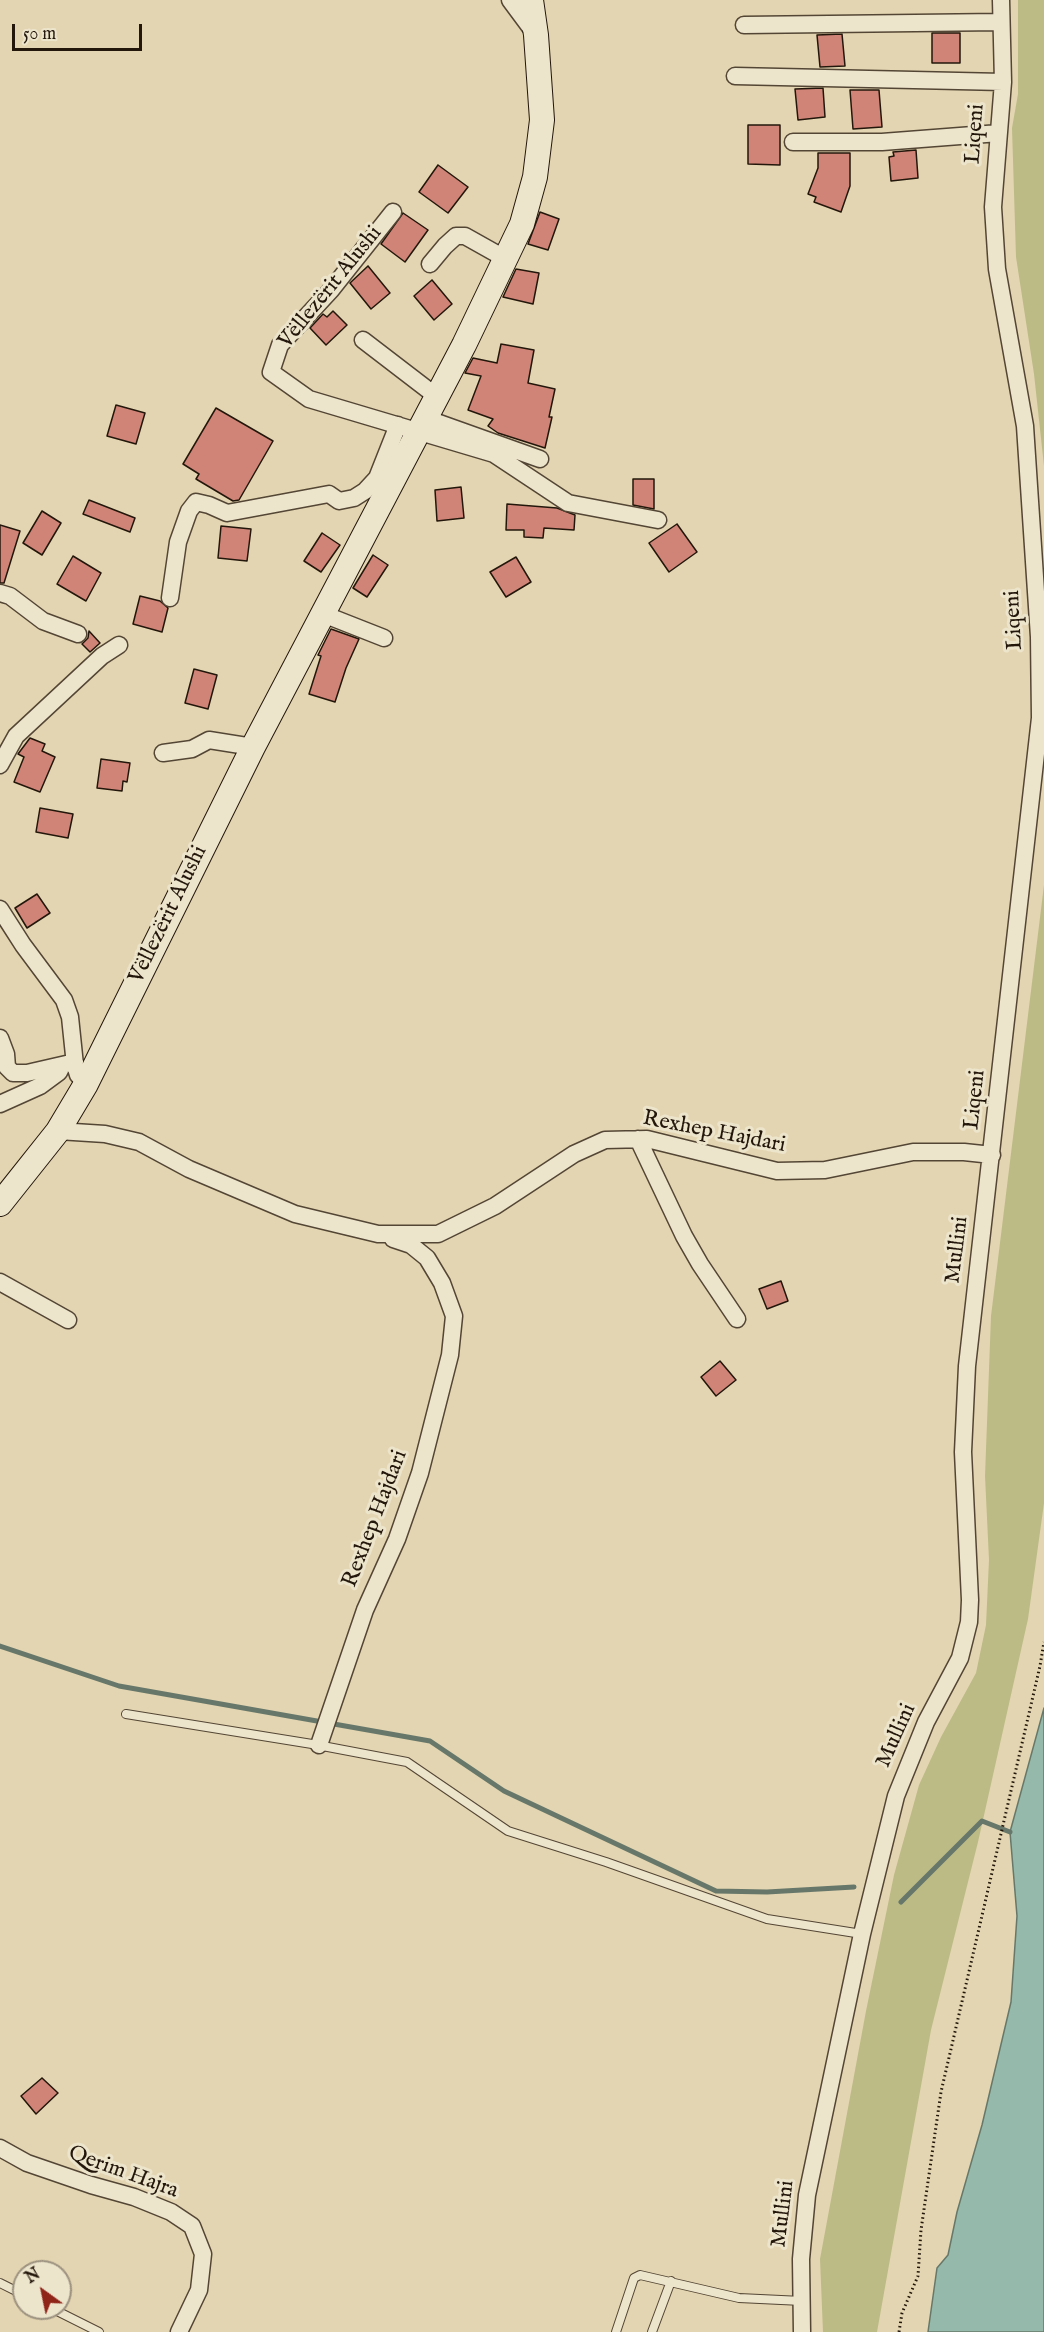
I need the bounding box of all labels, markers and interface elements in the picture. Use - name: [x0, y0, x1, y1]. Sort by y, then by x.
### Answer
- scale bar: [15, 12, 146, 50]
- text: 50 m: [23, 23, 56, 46]
- street label: Liqeni: [961, 103, 991, 165]
- street label: Vëllezërit Alushi: [273, 221, 389, 355]
- street label: Liqeni: [1000, 589, 1030, 651]
- street label: Vëllezërit Alushi: [124, 842, 214, 988]
- street label: Liqeni: [960, 1069, 992, 1131]
- street label: Rexhep Hajdari: [640, 1106, 788, 1160]
- street label: Mullini: [941, 1215, 975, 1285]
- street label: Rexhep Hajdari: [338, 1447, 414, 1591]
- street label: Mullini: [871, 1700, 923, 1772]
- street label: Qerim Hajra: [64, 2141, 182, 2205]
- street label: Mullini: [767, 2179, 801, 2249]
- north arrow: [12, 2260, 72, 2320]
- text: N: [22, 2264, 45, 2289]

